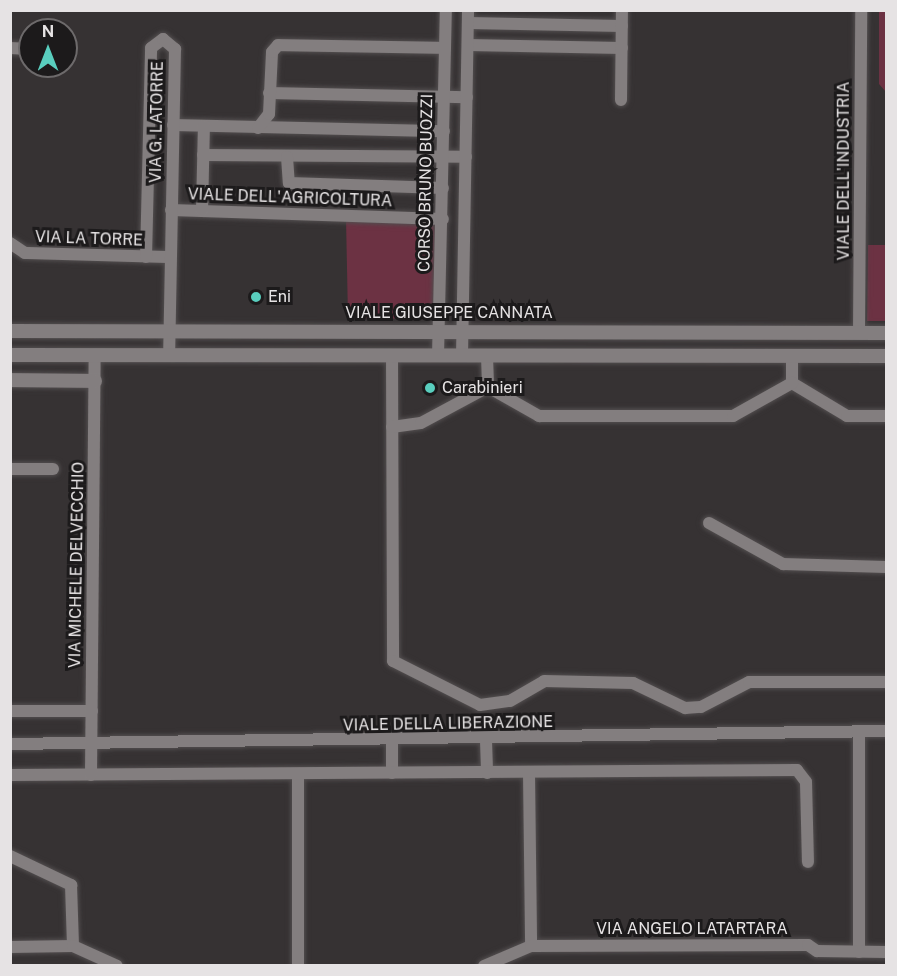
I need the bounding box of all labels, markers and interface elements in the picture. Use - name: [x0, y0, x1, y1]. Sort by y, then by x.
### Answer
- north arrow: [18, 18, 78, 78]
- text: N: [42, 22, 54, 41]
- street label: VIA G. LATORRE: [146, 61, 168, 183]
- street label: VIALE DELL'INDUSTRIA: [834, 82, 854, 260]
- street label: CORSO BRUNO BUOZZI: [415, 94, 437, 272]
- street label: VIALE DELL'AGRICOLTURA: [187, 185, 393, 211]
- street label: VIA LA TORRE: [35, 228, 143, 250]
- place label: Eni: [268, 287, 291, 307]
- marker: Eni: [249, 290, 263, 304]
- street label: VIALE GIUSEPPE CANNATA: [345, 303, 553, 323]
- place label: Carabinieri: [442, 378, 523, 398]
- marker: Carabinieri: [423, 381, 437, 395]
- street label: VIA MICHELE DELVECCHIO: [66, 462, 88, 668]
- street label: VIALE DELLA LIBERAZIONE: [343, 713, 553, 735]
- street label: VIA ANGELO LATARTARA: [596, 919, 788, 939]

